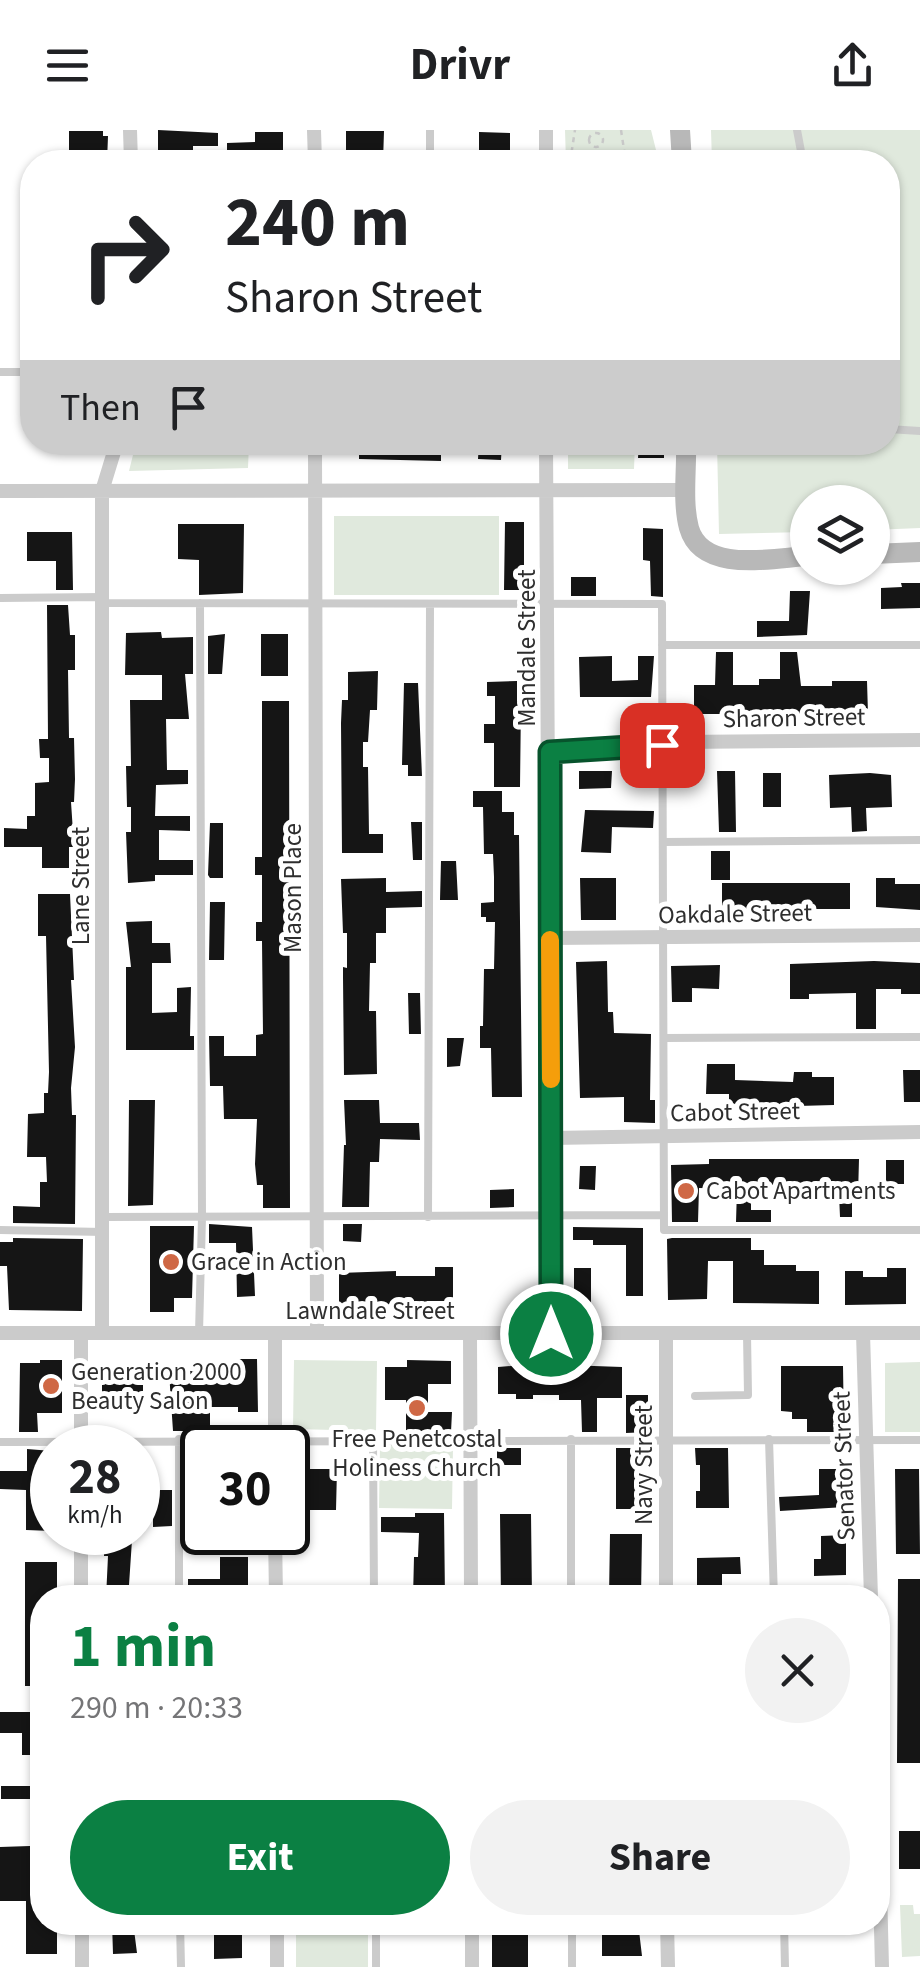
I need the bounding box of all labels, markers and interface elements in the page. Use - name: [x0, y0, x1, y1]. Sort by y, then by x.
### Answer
- text: Drivr: [410, 33, 510, 97]
- icon: menu: [40, 38, 95, 93]
- icon: share: [825, 38, 880, 93]
- text: 240 m: [225, 173, 410, 273]
- icon: right: [60, 190, 190, 320]
- text: Sharon Street: [225, 266, 482, 330]
- icon: arrive: [161, 380, 216, 435]
- text: Then: [60, 381, 141, 435]
- map controls: [790, 485, 890, 585]
- button: layers: [790, 485, 890, 585]
- street label: Mandale Street: [509, 569, 545, 727]
- street label: Sharon Street: [722, 699, 866, 737]
- pin: [620, 703, 705, 788]
- icon: arrive: [635, 718, 690, 773]
- street label: Mason Place: [275, 823, 311, 953]
- street label: Lane Street: [63, 826, 99, 945]
- street label: Oakdale Street: [658, 895, 813, 933]
- street label: Cabot Street: [670, 1093, 801, 1131]
- place label: Cabot Apartments: [706, 1173, 896, 1209]
- marker: Cabot Apartments: [675, 1180, 697, 1202]
- place label: Grace in Action: [191, 1244, 347, 1280]
- marker: Grace in Action: [160, 1251, 182, 1273]
- position arrow: [499, 1282, 603, 1386]
- street label: Lawndale Street: [285, 1293, 455, 1329]
- place label: Generation 2000 Beauty Salon: [71, 1354, 242, 1419]
- marker: Generation 2000 Beauty Salon: [40, 1375, 62, 1397]
- street label: Senator Street: [823, 1390, 865, 1541]
- marker: Free Penetcostal Holiness Church: [406, 1397, 428, 1419]
- street label: Navy Street: [626, 1405, 662, 1525]
- place label: Free Penetcostal Holiness Church: [331, 1421, 503, 1486]
- speed limit sign: 30: [180, 1425, 310, 1555]
- text: 28: [69, 1442, 121, 1513]
- text: km/h: [67, 1497, 123, 1533]
- text: 1 min: [70, 1605, 216, 1690]
- button: close: [745, 1618, 850, 1723]
- text: 290 m · 20:33: [70, 1685, 243, 1731]
- button: Exit: [70, 1800, 450, 1915]
- button: Share: [470, 1800, 850, 1915]

